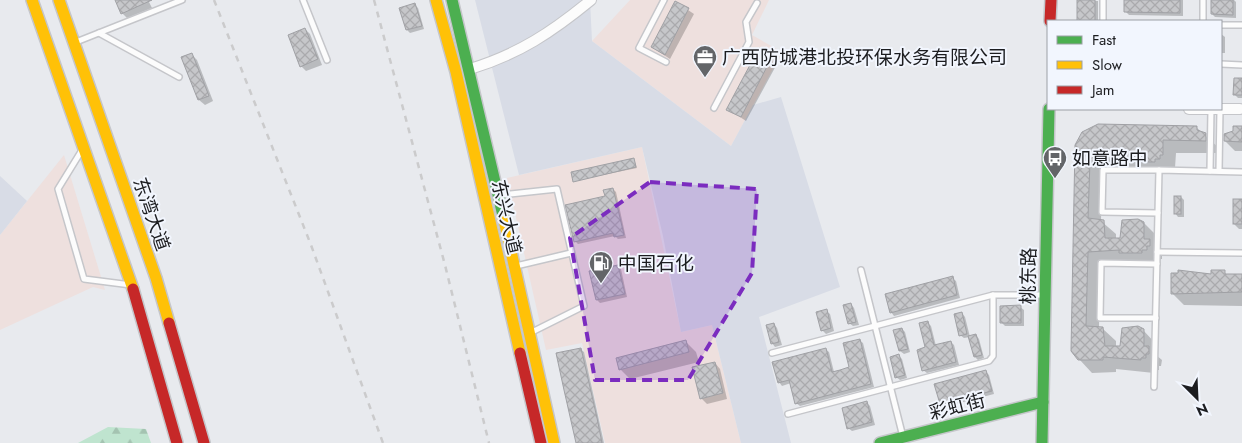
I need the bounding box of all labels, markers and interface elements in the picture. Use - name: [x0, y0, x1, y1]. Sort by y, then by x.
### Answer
- legend: [1047, 20, 1222, 110]
- text: Fast: [1092, 29, 1116, 51]
- office icon: 广西防城港北投环保水务有限公司: [692, 44, 718, 78]
- place label: 广西防城港北投环保水务有限公司: [722, 44, 1007, 71]
- text: Slow: [1092, 54, 1123, 76]
- text: Jam: [1090, 79, 1115, 101]
- bus stop icon: 如意路中: [1042, 145, 1068, 179]
- place label: 如意路中: [1072, 145, 1148, 172]
- street label: 东湾大道: [126, 174, 177, 254]
- street label: 东兴大道: [485, 177, 528, 257]
- street label: 桃东路: [1015, 247, 1042, 305]
- fuel station icon: 中国石化: [588, 250, 614, 284]
- place label: 中国石化: [618, 250, 694, 277]
- north arrow: [1172, 373, 1222, 423]
- street label: 彩虹街: [926, 386, 988, 426]
- text: N: [1193, 398, 1211, 421]

